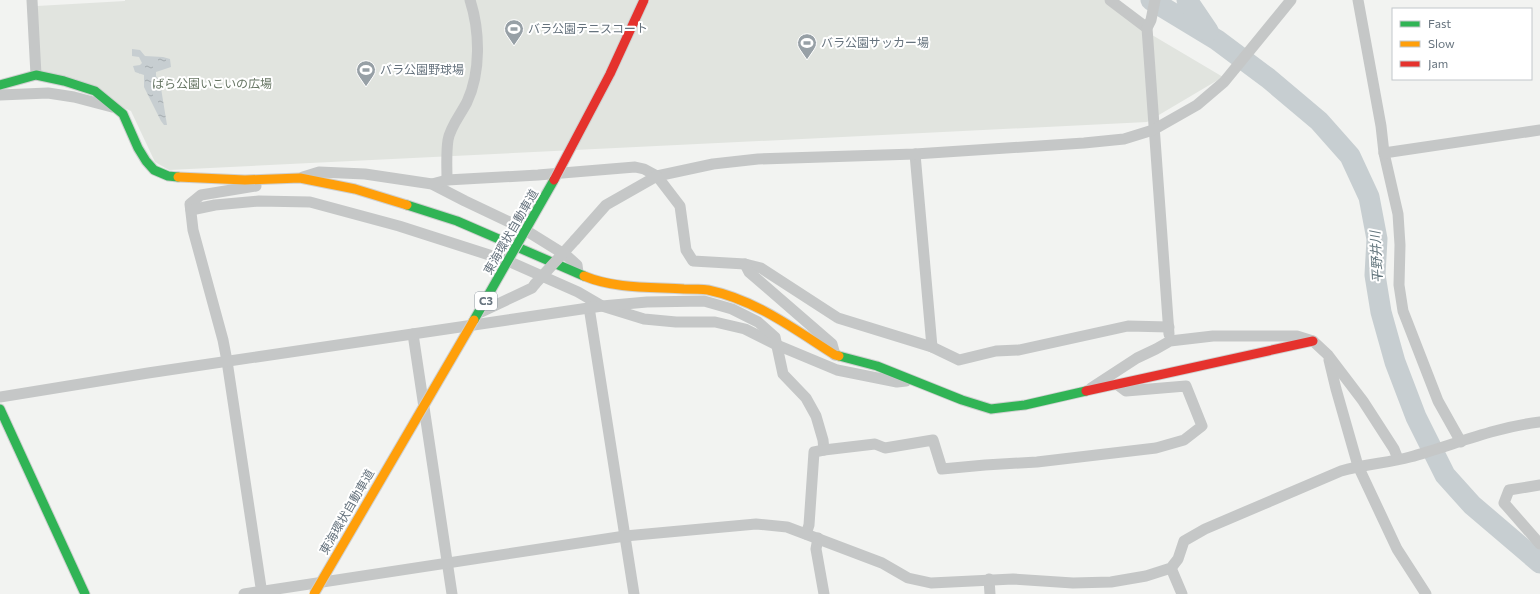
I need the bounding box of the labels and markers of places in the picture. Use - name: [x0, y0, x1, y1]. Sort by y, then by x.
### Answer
- sports icon: バラ公園テニスコート: [503, 18, 525, 46]
- place label: バラ公園テニスコート: [528, 21, 648, 35]
- sports icon: バラ公園サッカー場: [796, 32, 818, 60]
- place label: バラ公園サッカー場: [821, 35, 929, 49]
- sports icon: バラ公園野球場: [355, 59, 377, 87]
- place label: バラ公園野球場: [380, 62, 464, 76]

